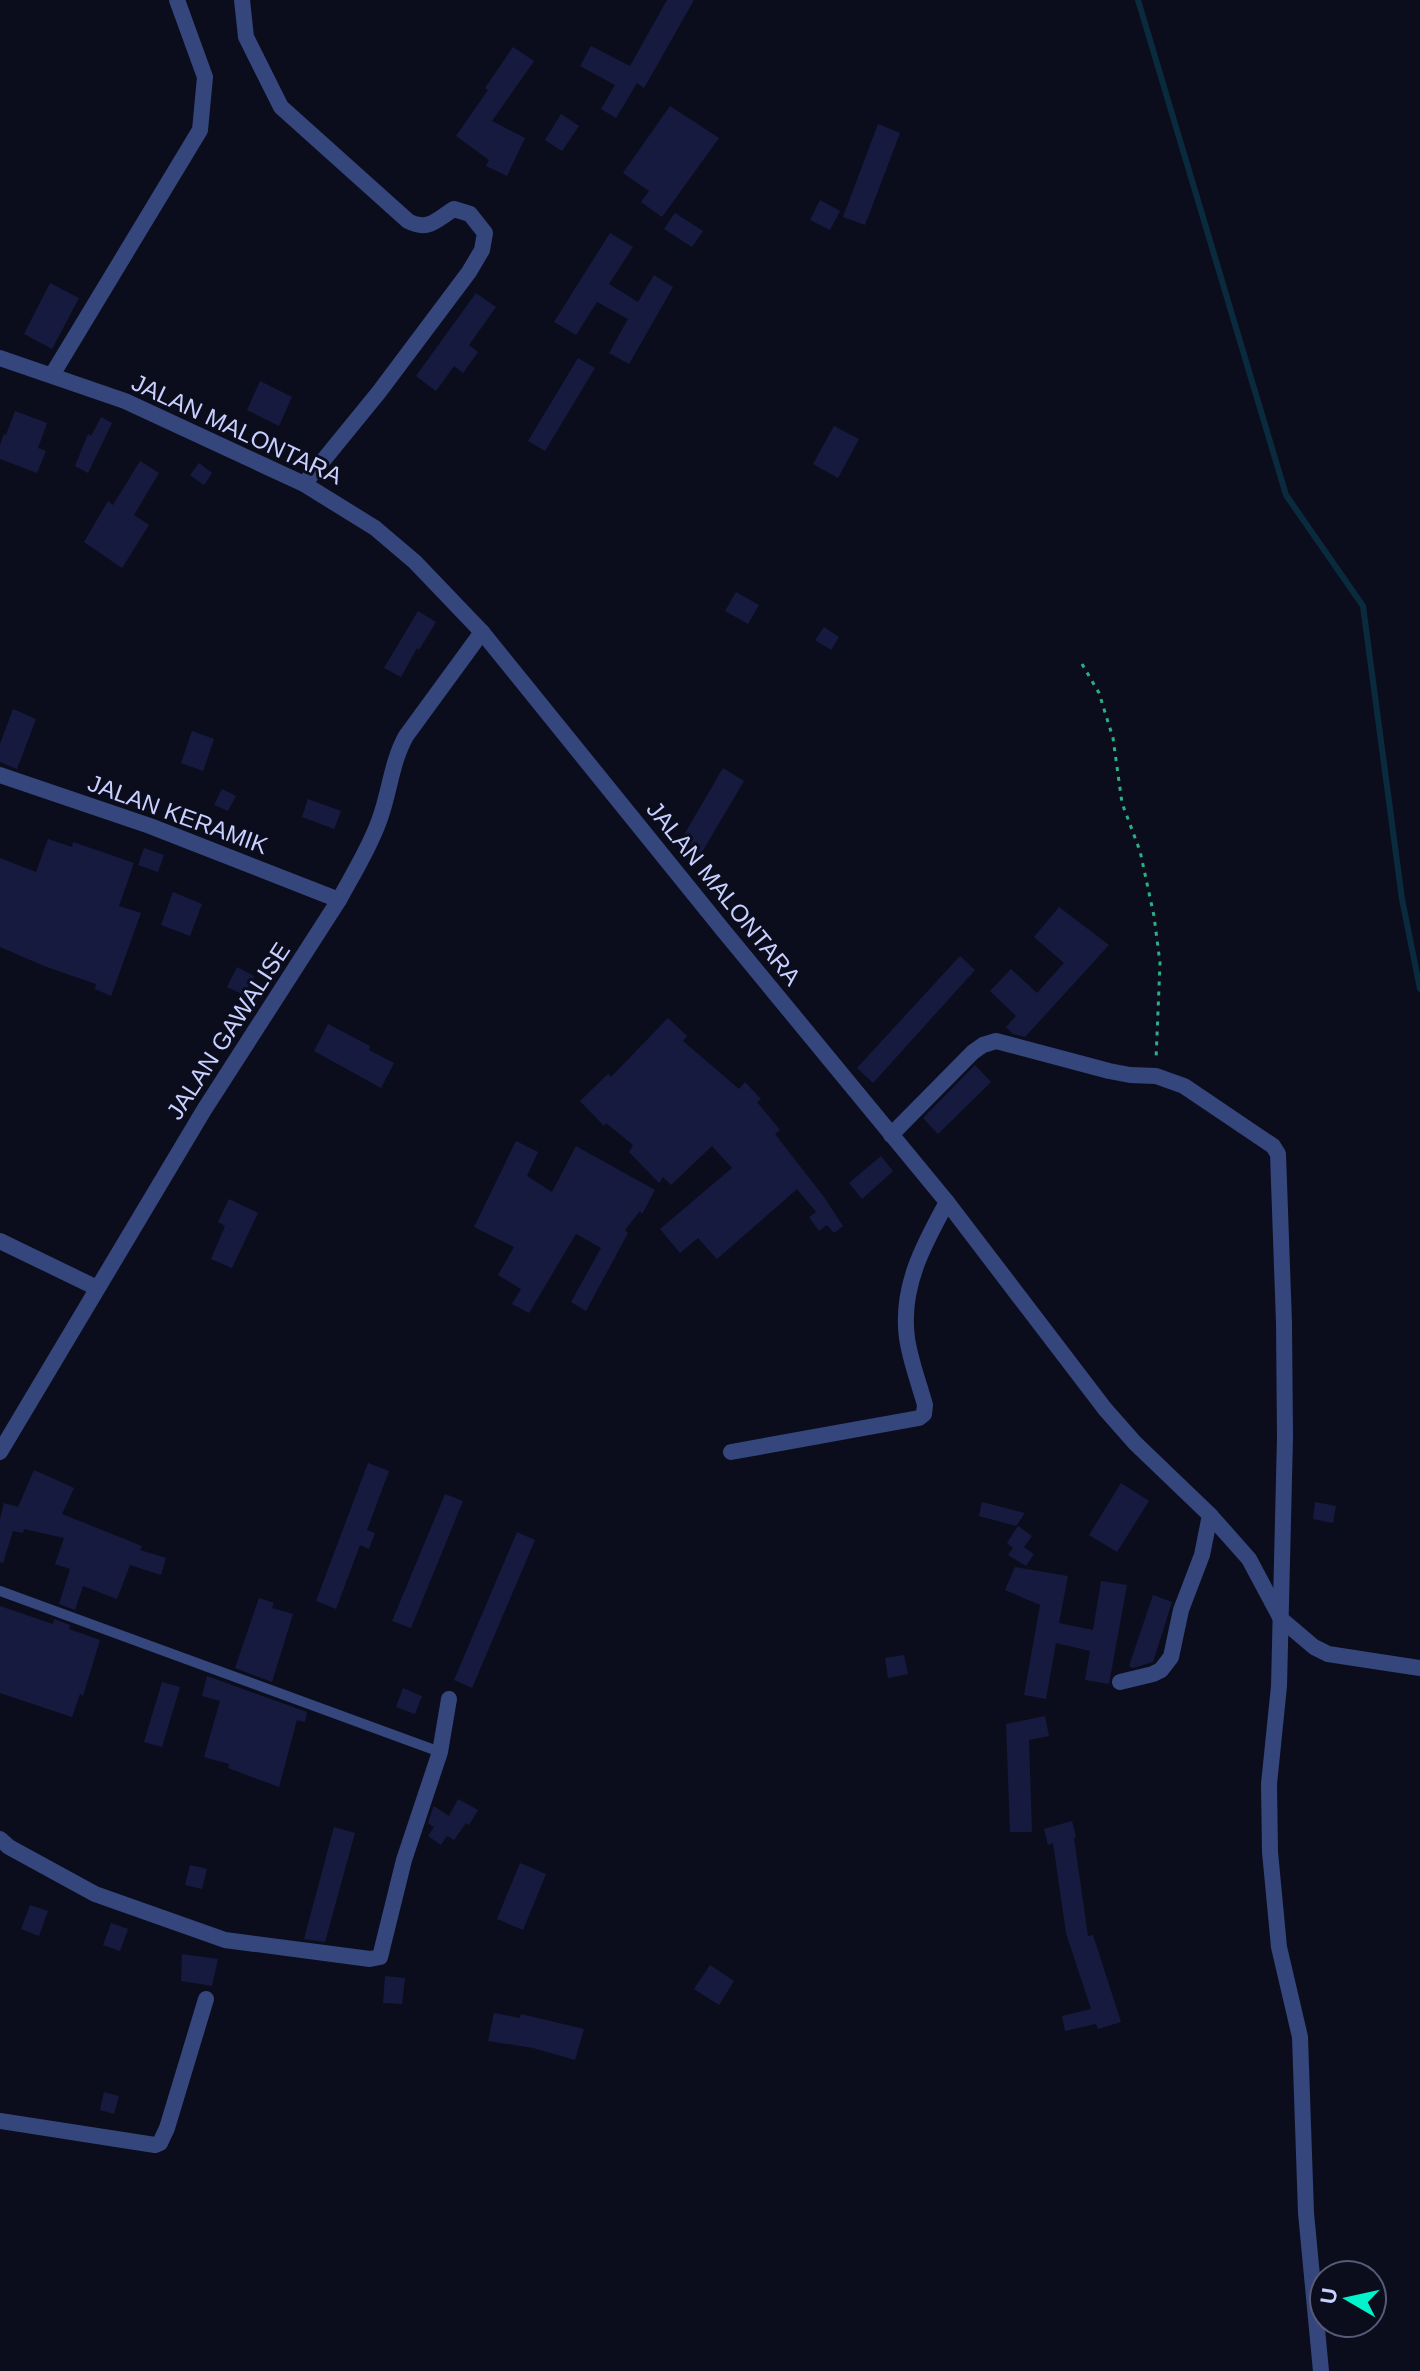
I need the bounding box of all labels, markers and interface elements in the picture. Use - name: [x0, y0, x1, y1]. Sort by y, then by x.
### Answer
- street label: JALAN MALONTARA: [128, 368, 346, 490]
- street label: JALAN KERAMIK: [84, 769, 272, 859]
- street label: JALAN MALONTARA: [641, 796, 807, 990]
- street label: JALAN GAWALISE: [161, 938, 295, 1124]
- north arrow: [1308, 2259, 1388, 2339]
- text: U: [1315, 2286, 1342, 2306]

